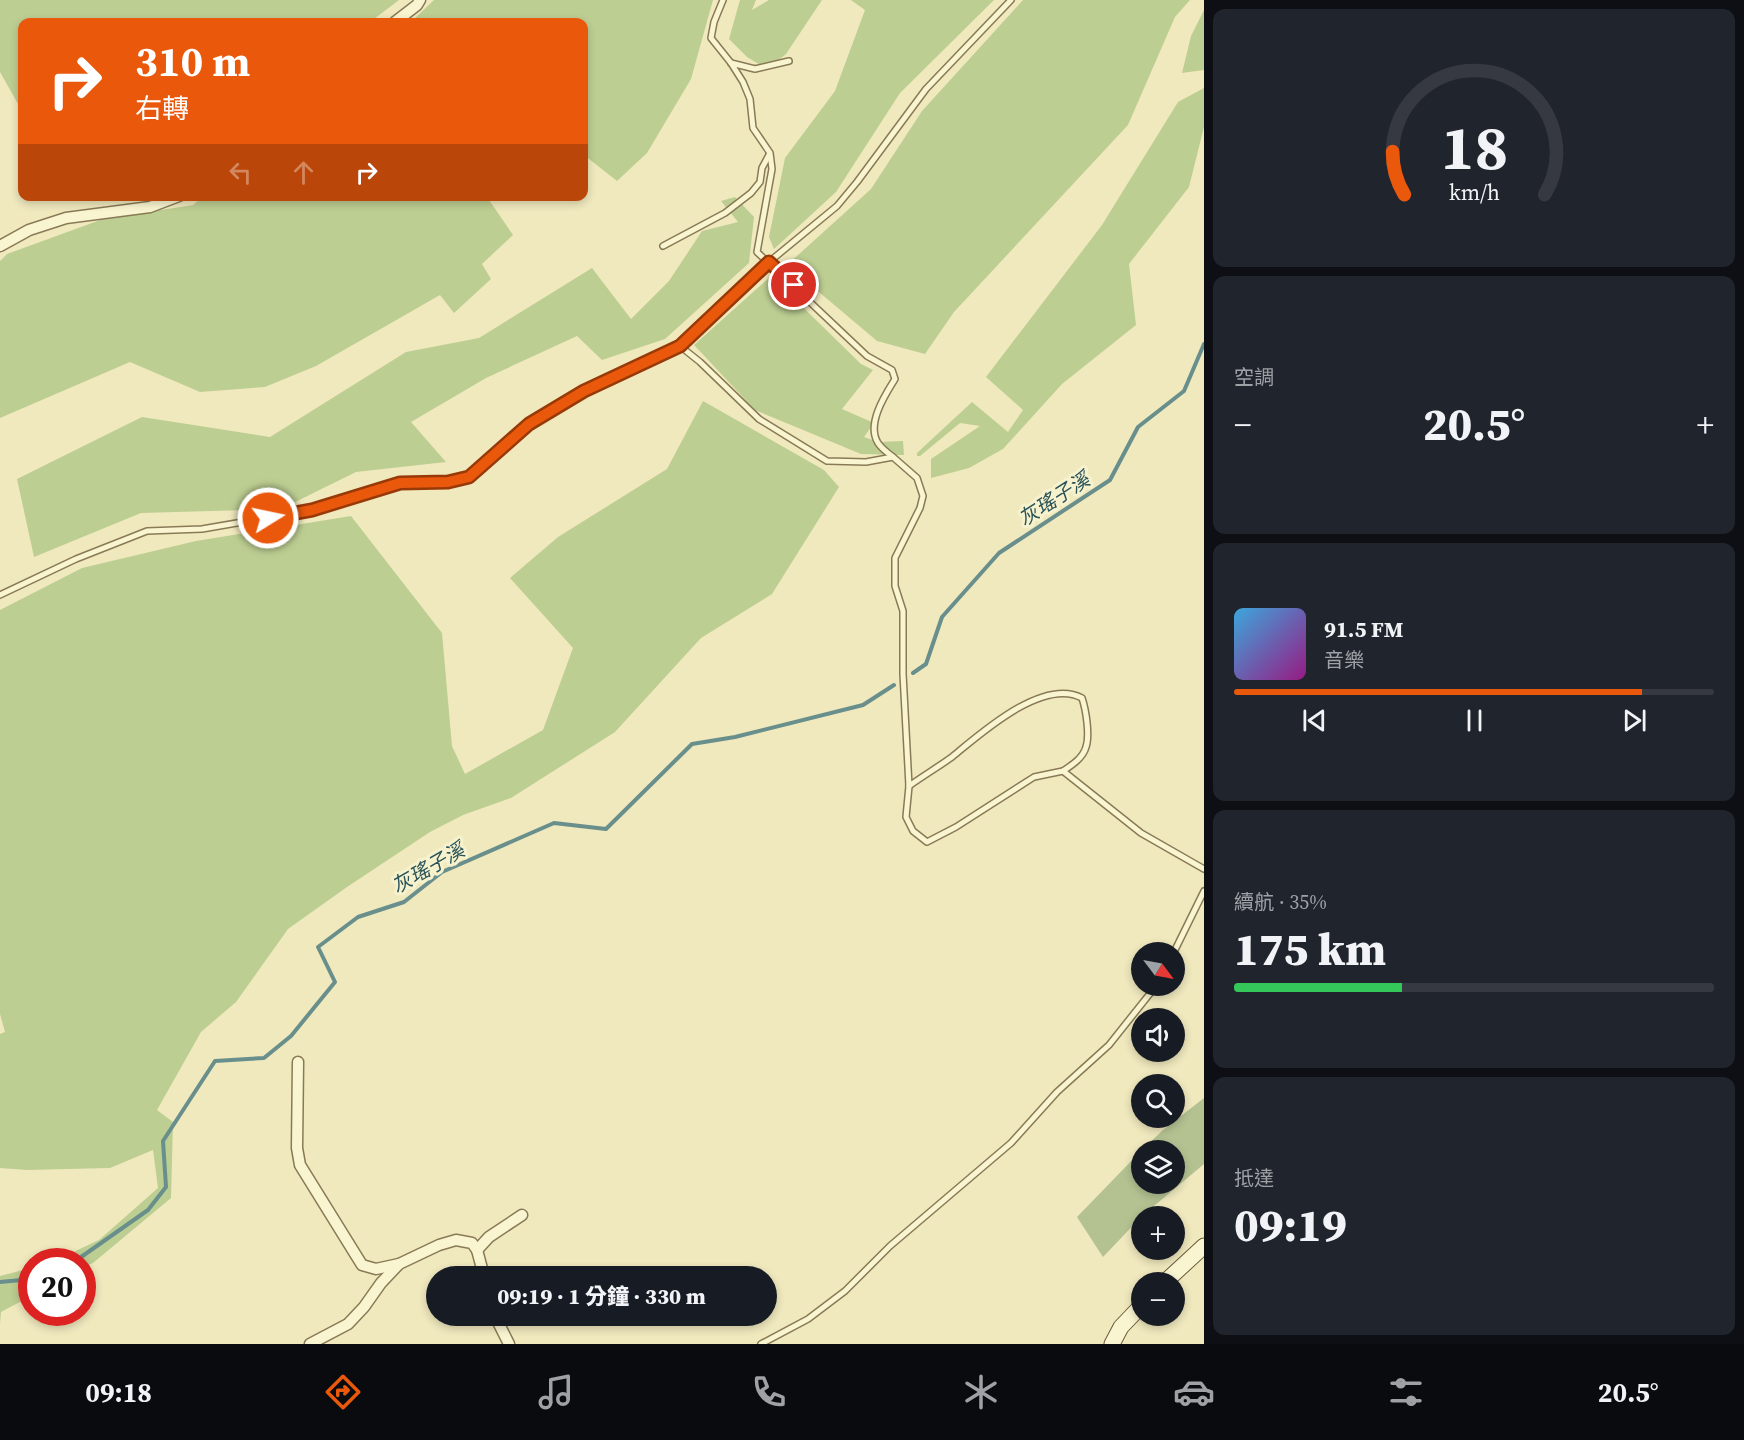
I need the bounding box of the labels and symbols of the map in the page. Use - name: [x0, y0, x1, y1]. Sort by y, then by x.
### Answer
- pin: [768, 259, 819, 310]
- water label: 灰瑤子溪: [1013, 464, 1098, 533]
- position arrow: [236, 486, 300, 550]
- water label: 灰瑤子溪: [386, 834, 472, 900]
- north arrow: [1131, 942, 1185, 996]
- speed limit sign: 20: [18, 1248, 96, 1326]

